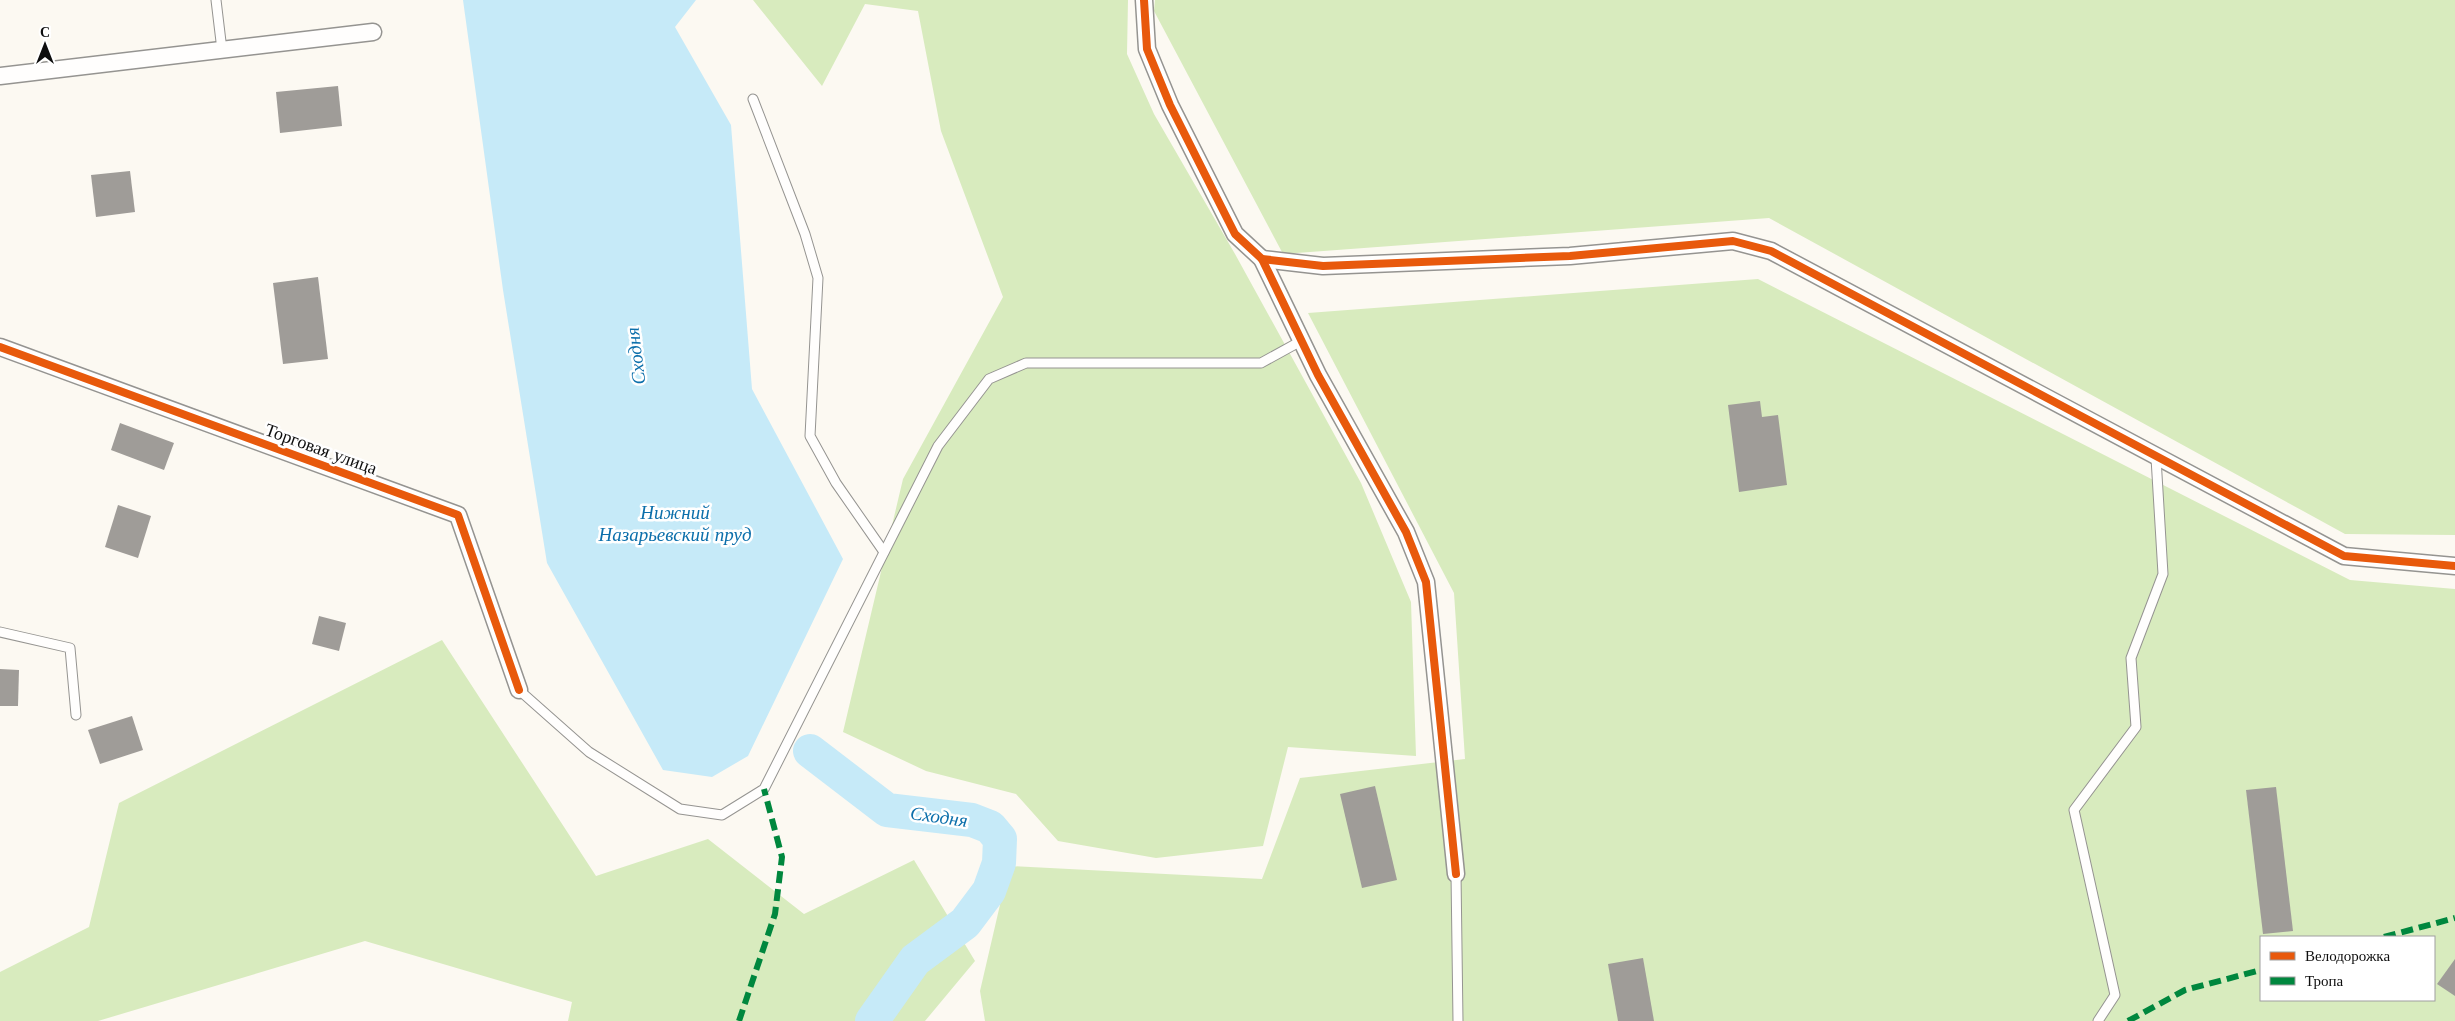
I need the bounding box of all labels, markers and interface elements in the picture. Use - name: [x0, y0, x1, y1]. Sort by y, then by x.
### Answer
- north arrow: [20, 20, 70, 70]
- text: С: [40, 23, 50, 41]
- water label: Сходня: [621, 326, 650, 386]
- street label: Торговая улица: [262, 419, 380, 479]
- water label: Нижний Назарьевский пруд: [598, 501, 752, 546]
- water label: Сходня: [909, 801, 969, 832]
- legend: [2260, 936, 2435, 1001]
- text: Велодорожка: [2305, 946, 2390, 965]
- text: Тропа: [2305, 971, 2344, 990]

